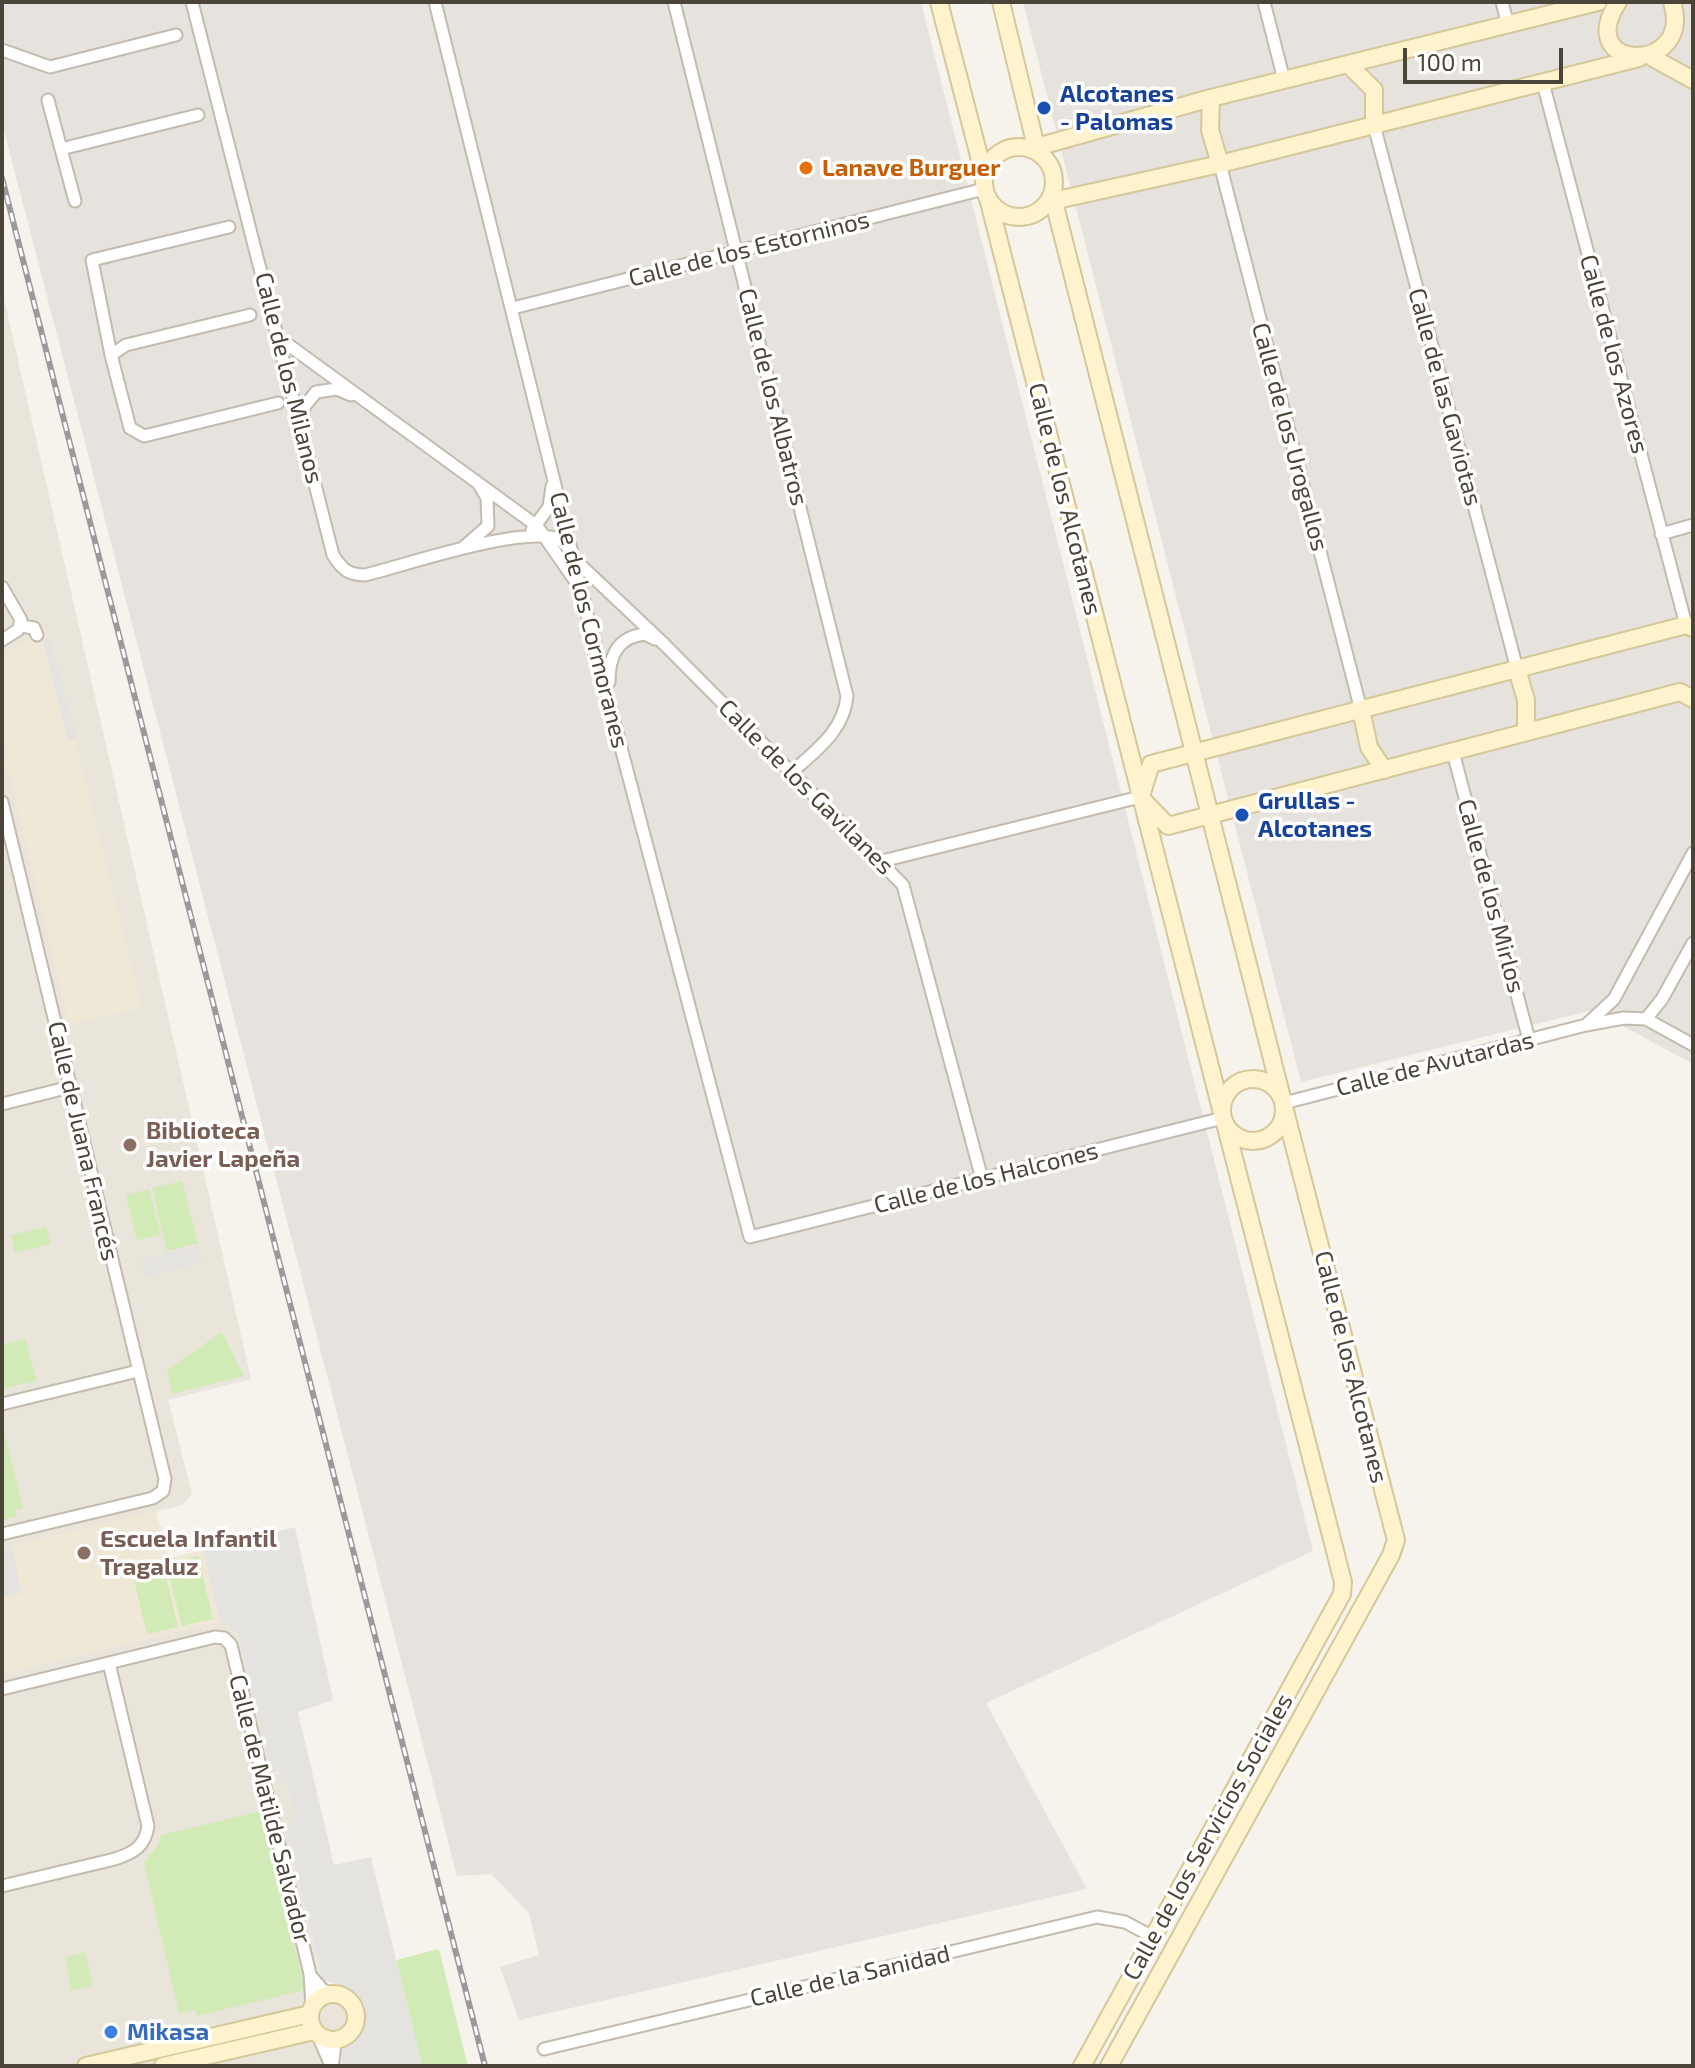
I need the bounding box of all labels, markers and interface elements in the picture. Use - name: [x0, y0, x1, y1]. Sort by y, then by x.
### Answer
- scale bar: [1407, 32, 1567, 82]
- text: 100 m: [1417, 47, 1482, 76]
- place label: Alcotanes - Palomas: [1060, 80, 1174, 136]
- marker: Alcotanes - Palomas: [1035, 99, 1053, 117]
- place label: Lanave Burguer: [822, 154, 1000, 182]
- marker: Lanave Burguer: [797, 159, 815, 177]
- street label: Calle de los Estorninos: [626, 205, 872, 293]
- street label: Calle de los Azores: [1574, 251, 1654, 457]
- street label: Calle de los Milanos: [249, 269, 329, 487]
- street label: Calle de los Albatros: [732, 285, 814, 509]
- street label: Calle de las Gaviotas: [1402, 285, 1488, 509]
- street label: Calle de los Urogallos: [1246, 320, 1334, 554]
- street label: Calle de los Alcotanes: [1022, 380, 1108, 618]
- street label: Calle de los Cormoranes: [543, 489, 635, 751]
- street label: Calle de los Gavilanes: [712, 693, 900, 881]
- place label: Grullas - Alcotanes: [1258, 787, 1372, 843]
- street label: Calle de los Mirlos: [1451, 796, 1531, 996]
- marker: Grullas - Alcotanes: [1233, 806, 1251, 824]
- street label: Calle de Juana Francés: [41, 1019, 125, 1263]
- street label: Calle de Avutardas: [1333, 1025, 1537, 1103]
- place label: Biblioteca Javier Lapeña: [146, 1117, 300, 1173]
- marker: Biblioteca Javier Lapeña: [121, 1136, 139, 1154]
- street label: Calle de los Halcones: [871, 1136, 1101, 1220]
- street label: Calle de los Alcotanes: [1308, 1248, 1394, 1486]
- place label: Escuela Infantil Tragaluz: [100, 1525, 277, 1581]
- marker: Escuela Infantil Tragaluz: [75, 1544, 93, 1562]
- street label: Calle de Matilde Salvador: [223, 1672, 317, 1946]
- street label: Calle de los Servicios Sociales: [1117, 1689, 1299, 1985]
- street label: Calle de la Sanidad: [747, 1939, 953, 2013]
- place label: Mikasa: [127, 2018, 209, 2046]
- marker: Mikasa: [102, 2023, 120, 2041]

